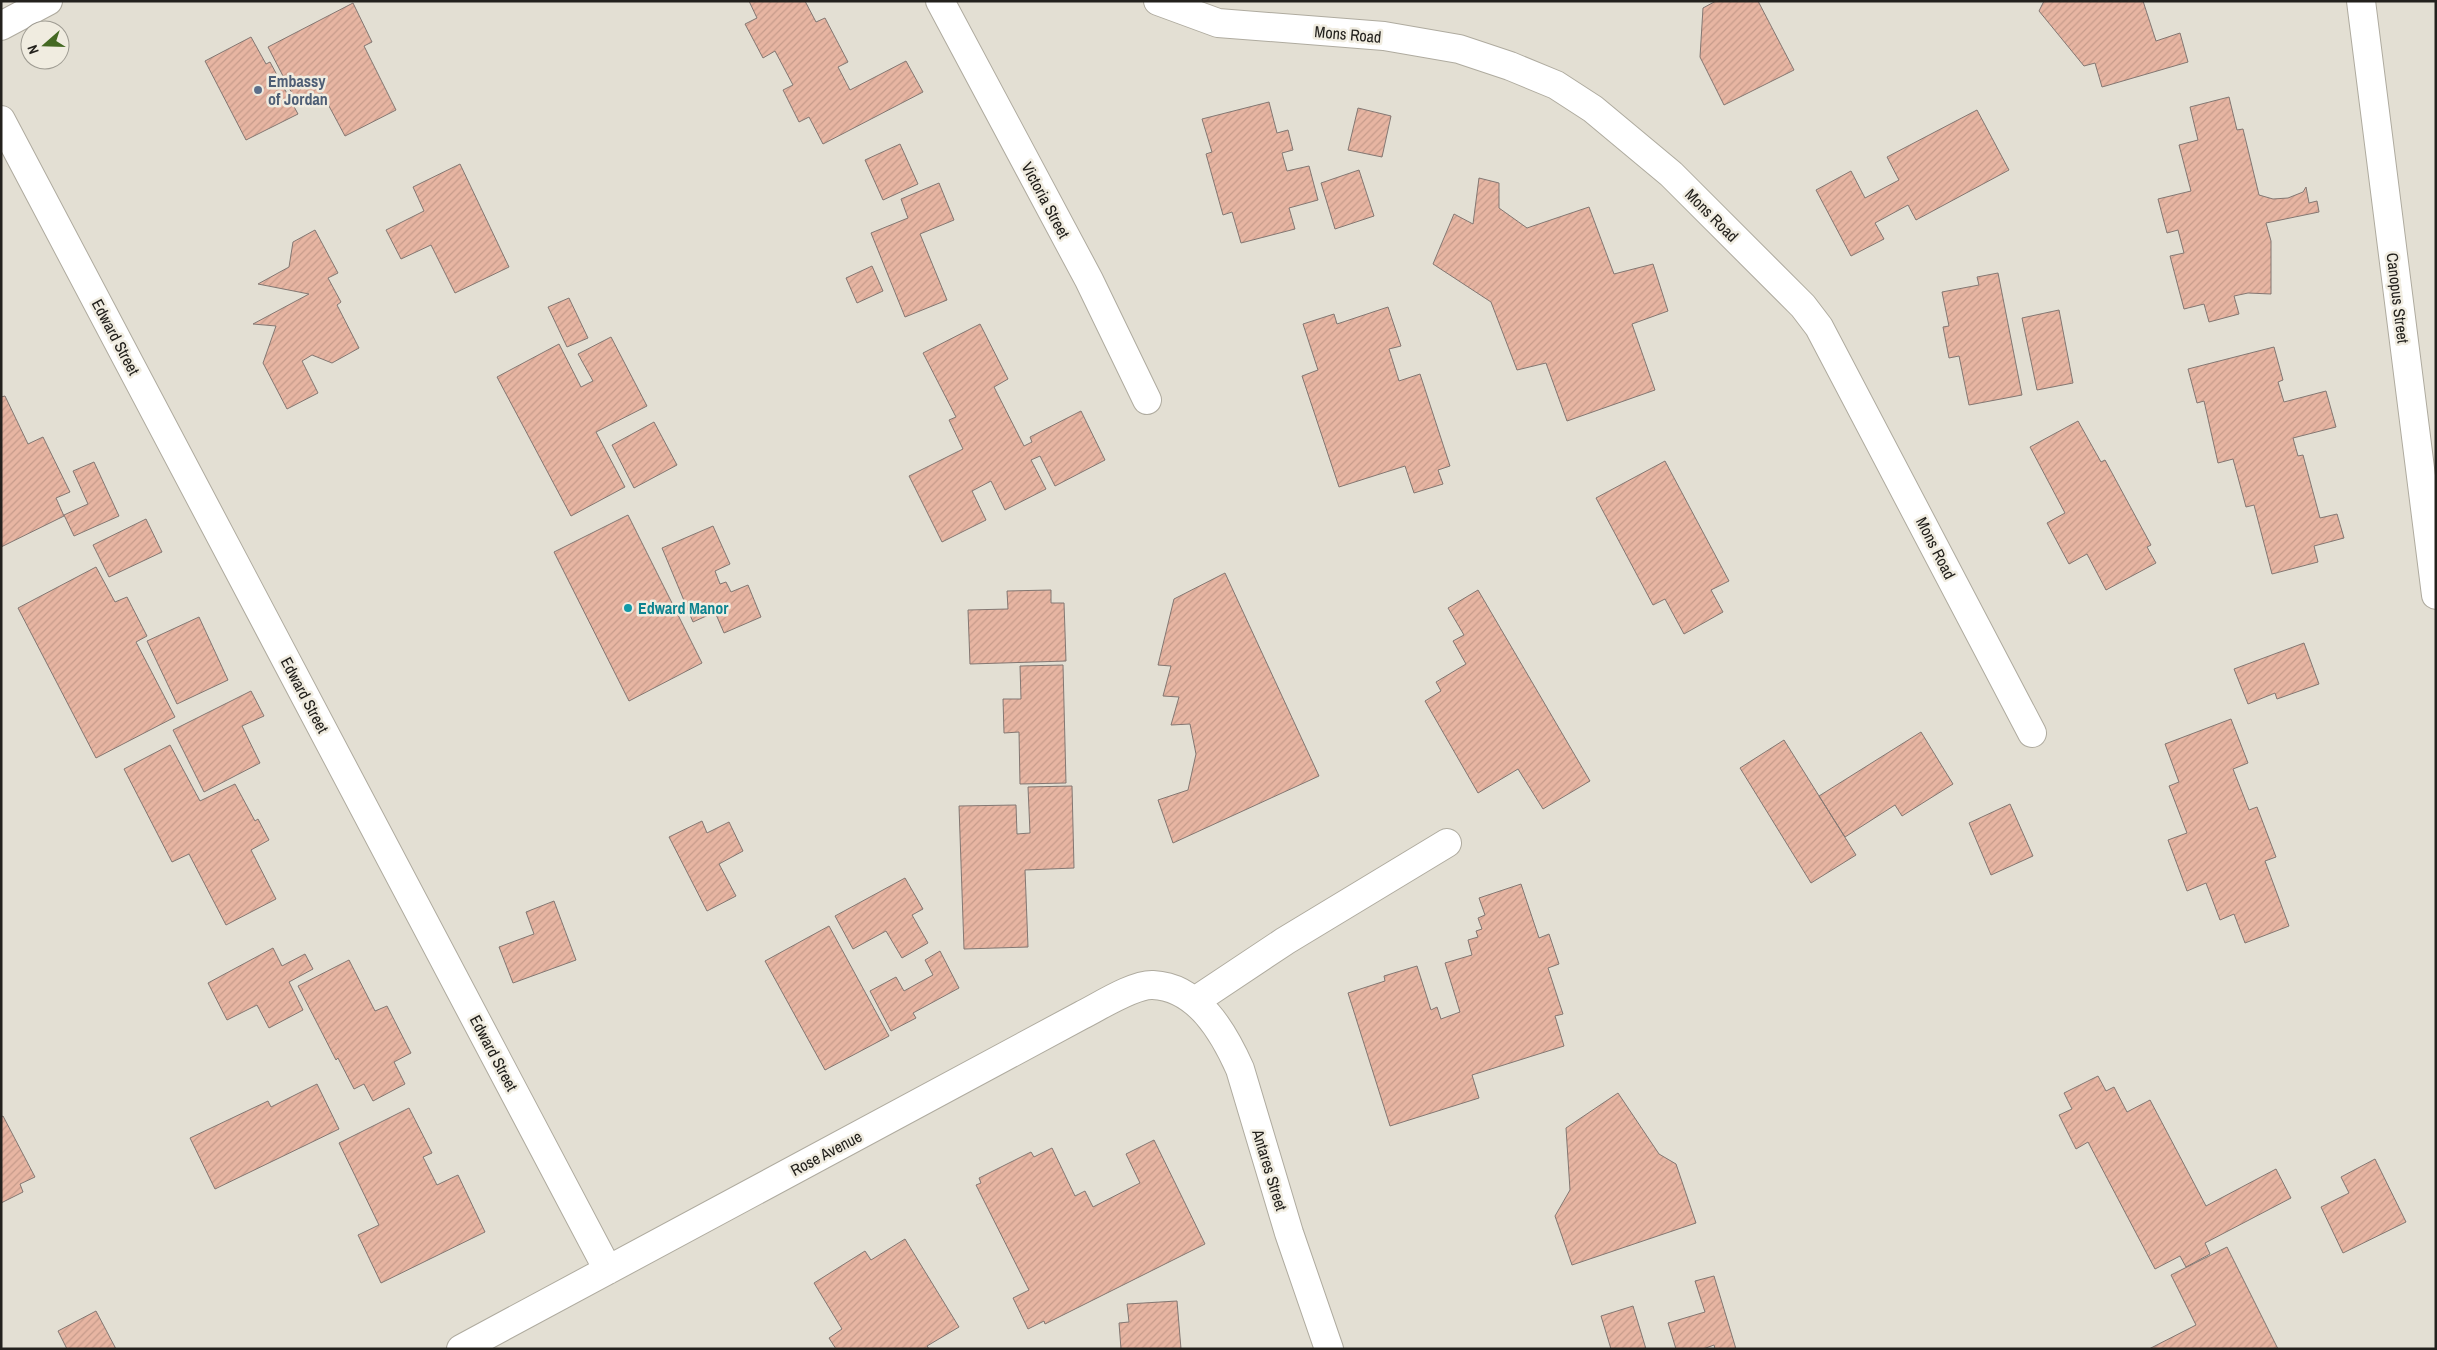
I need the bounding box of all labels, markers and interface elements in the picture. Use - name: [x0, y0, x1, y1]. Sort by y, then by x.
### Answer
- north arrow: [20, 20, 70, 70]
- street label: Mons Road: [1314, 20, 1382, 48]
- text: N: [23, 42, 43, 56]
- place label: Embassy of Jordan: [268, 70, 328, 110]
- marker: Embassy of Jordan: [252, 84, 264, 96]
- street label: Victoria Street: [1017, 158, 1076, 242]
- street label: Mons Road: [1681, 184, 1743, 246]
- street label: Canopus Street: [2382, 251, 2415, 345]
- street label: Edward Street: [87, 295, 145, 379]
- street label: Mons Road: [1911, 513, 1961, 583]
- place label: Edward Manor: [638, 597, 729, 619]
- marker: Edward Manor: [622, 602, 634, 614]
- street label: Edward Street: [276, 653, 334, 737]
- street label: Edward Street: [465, 1011, 523, 1095]
- street label: Rose Avenue: [786, 1125, 866, 1181]
- street label: Antares Street: [1247, 1126, 1293, 1214]

